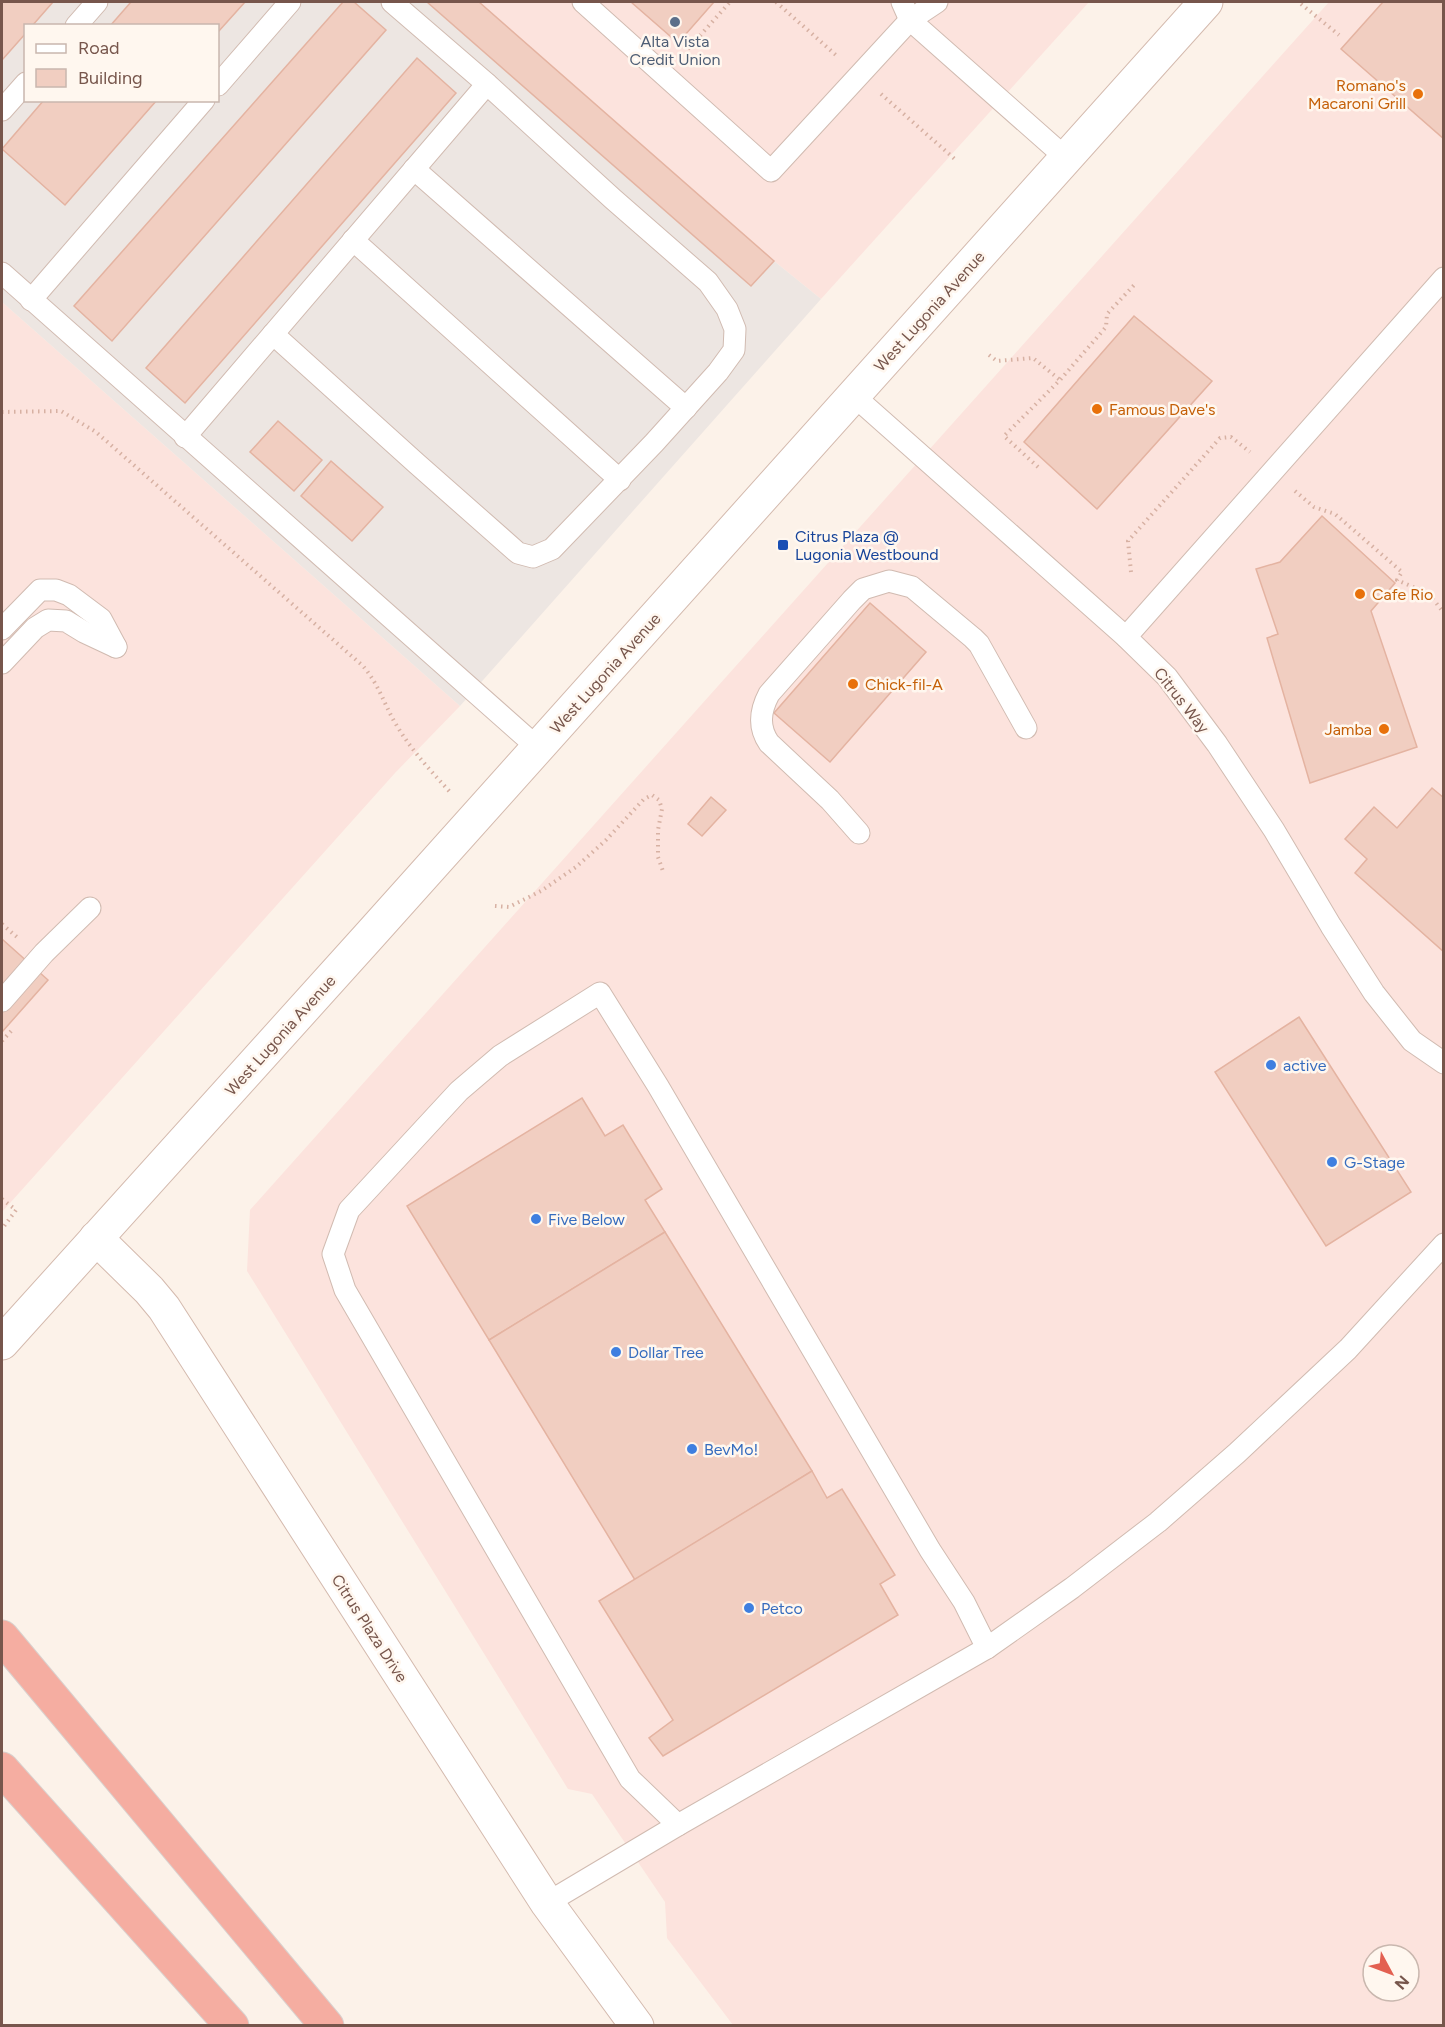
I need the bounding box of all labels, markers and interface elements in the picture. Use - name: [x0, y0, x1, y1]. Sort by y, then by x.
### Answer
- marker: Alta Vista Credit Union: [668, 15, 682, 29]
- legend: [24, 24, 219, 102]
- place label: Alta Vista Credit Union: [630, 32, 721, 69]
- text: Road: [78, 37, 119, 59]
- text: Building: [78, 67, 143, 89]
- place label: Romano's Macaroni Grill: [1308, 76, 1406, 113]
- marker: Romano's Macaroni Grill: [1411, 87, 1425, 101]
- street label: West Lugonia Avenue: [870, 247, 989, 376]
- place label: Famous Dave's: [1109, 400, 1216, 419]
- marker: Famous Dave's: [1090, 402, 1104, 416]
- place label: Citrus Plaza @ Lugonia Westbound: [795, 527, 939, 564]
- marker: Citrus Plaza @ Lugonia Westbound: [776, 538, 790, 552]
- place label: Cafe Rio: [1372, 585, 1433, 604]
- marker: Cafe Rio: [1353, 587, 1367, 601]
- street label: West Lugonia Avenue: [546, 609, 665, 738]
- street label: Citrus Way: [1150, 664, 1214, 737]
- place label: Chick-fil-A: [865, 675, 943, 694]
- marker: Chick-fil-A: [846, 677, 860, 691]
- place label: Jamba: [1324, 720, 1372, 739]
- marker: Jamba: [1377, 722, 1391, 736]
- street label: West Lugonia Avenue: [221, 971, 340, 1100]
- place label: active: [1283, 1056, 1327, 1075]
- marker: active: [1264, 1058, 1278, 1072]
- place label: G-Stage: [1344, 1153, 1405, 1172]
- marker: G-Stage: [1325, 1155, 1339, 1169]
- place label: Five Below: [548, 1210, 625, 1229]
- marker: Five Below: [529, 1212, 543, 1226]
- place label: Dollar Tree: [628, 1343, 704, 1362]
- marker: Dollar Tree: [609, 1345, 623, 1359]
- place label: BevMo!: [704, 1440, 758, 1459]
- marker: BevMo!: [685, 1442, 699, 1456]
- street label: Citrus Plaza Drive: [328, 1571, 412, 1686]
- place label: Petco: [761, 1599, 803, 1618]
- marker: Petco: [742, 1601, 756, 1615]
- north arrow: [1361, 1943, 1421, 2003]
- text: N: [1391, 1972, 1413, 1993]

